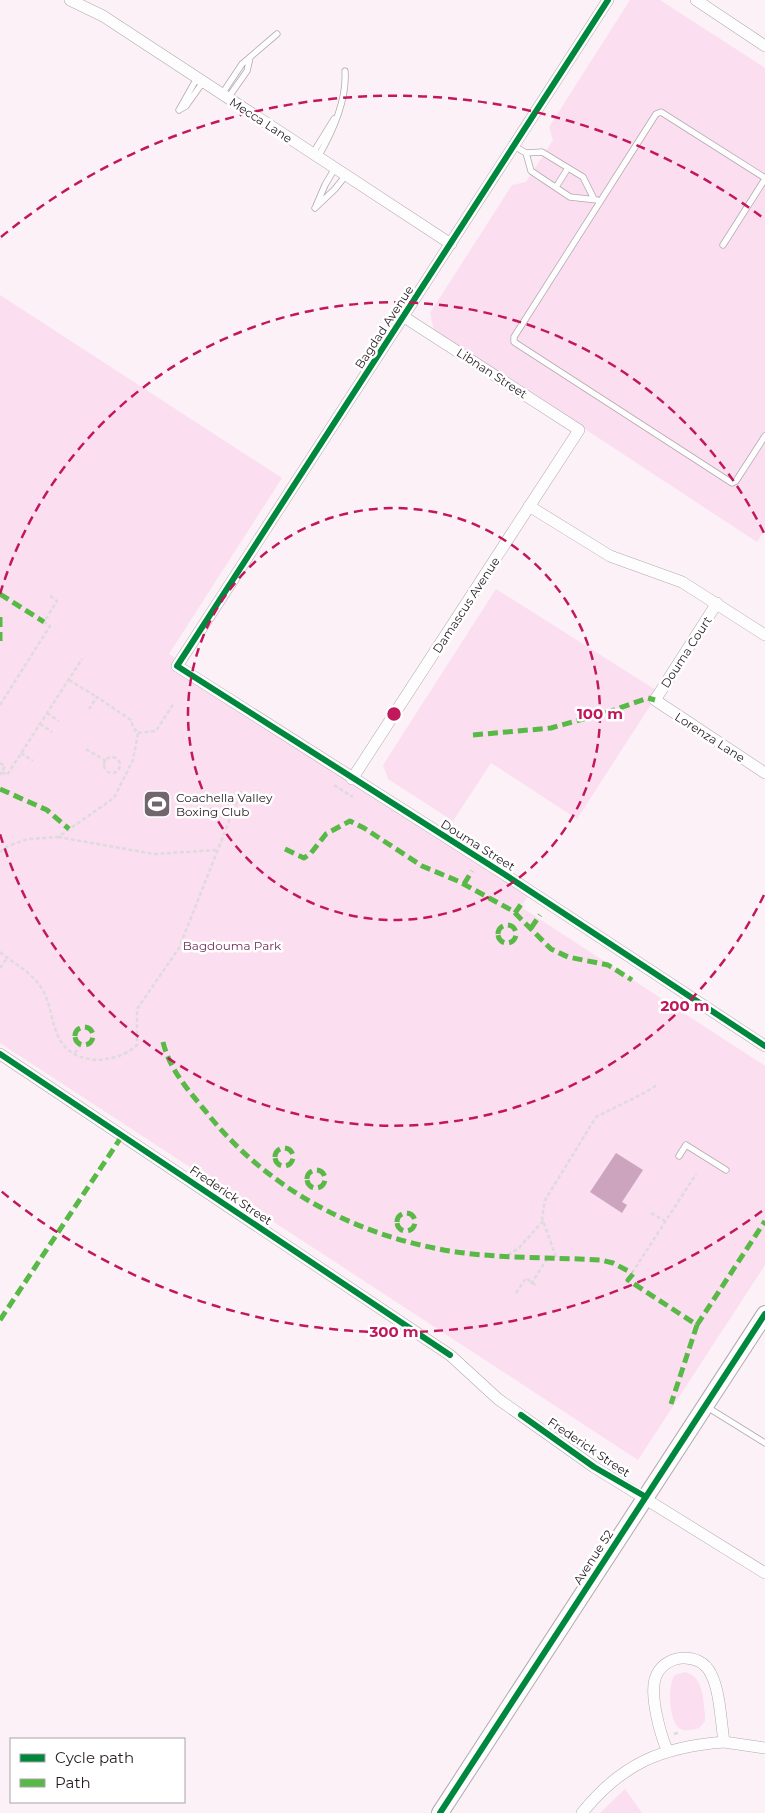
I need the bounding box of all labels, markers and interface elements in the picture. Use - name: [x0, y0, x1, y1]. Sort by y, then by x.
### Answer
- street label: Mecca Lane: [227, 94, 295, 146]
- street label: Bagdad Avenue: [352, 283, 416, 371]
- street label: Libnan Street: [454, 345, 530, 401]
- street label: Damascus Avenue: [429, 554, 503, 656]
- street label: Douma Court: [657, 613, 715, 691]
- text: 100 m: [577, 704, 623, 723]
- centre of rings: [385, 705, 403, 723]
- street label: Lorenza Lane: [672, 709, 748, 765]
- sports icon: Coachella Valley Boxing Club: [142, 789, 172, 819]
- place label: Coachella Valley Boxing Club: [176, 790, 273, 819]
- street label: Douma Street: [438, 816, 518, 874]
- park label: Bagdouma Park: [183, 938, 282, 953]
- text: 200 m: [660, 996, 710, 1015]
- street label: Frederick Street: [187, 1162, 275, 1228]
- text: 300 m: [368, 1322, 419, 1341]
- street label: Frederick Street: [545, 1414, 633, 1480]
- street label: Avenue 52: [570, 1527, 616, 1587]
- legend: [10, 1738, 185, 1803]
- text: Cycle path: [55, 1748, 134, 1767]
- text: Path: [55, 1773, 91, 1792]

